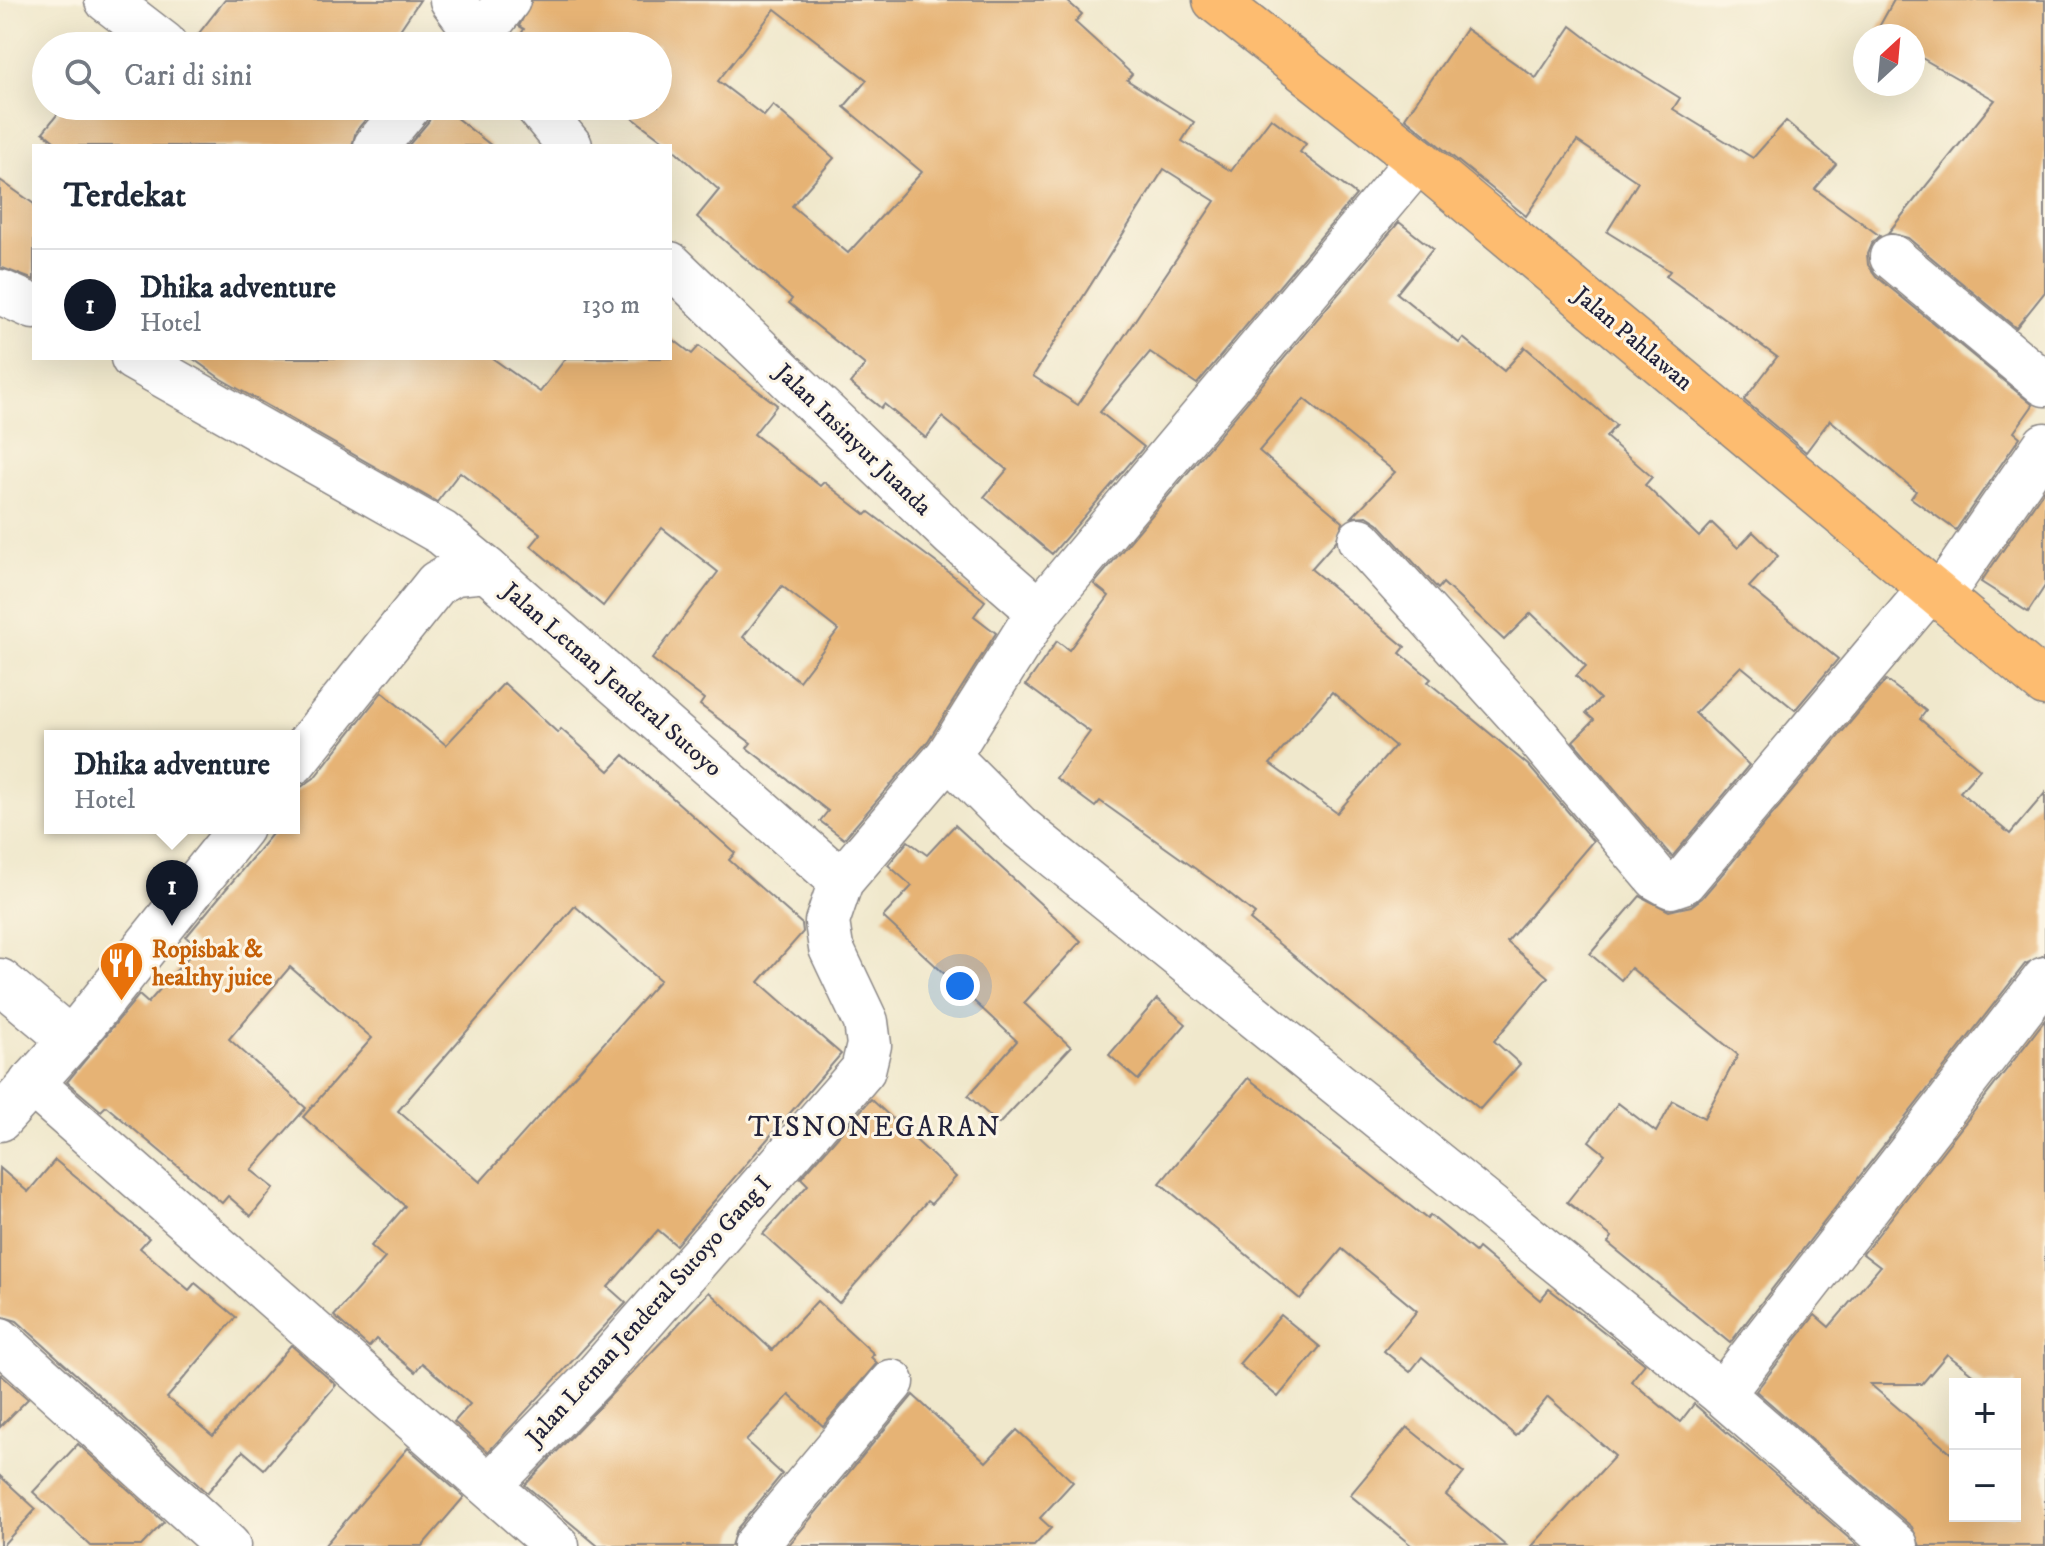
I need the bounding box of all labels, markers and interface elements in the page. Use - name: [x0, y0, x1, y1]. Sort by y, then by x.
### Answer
- north arrow: [1853, 24, 1925, 96]
- search box: [32, 32, 672, 120]
- icon: search: [60, 54, 104, 98]
- text: Cari di sini: [124, 58, 252, 95]
- text: Terdekat: [64, 175, 186, 217]
- text: Dhika adventure: [140, 270, 336, 307]
- street label: Jalan Pahlawan: [1566, 279, 1699, 398]
- text: 1: [85, 289, 95, 322]
- text: 130 m: [582, 289, 640, 322]
- text: Hotel: [140, 307, 201, 340]
- street label: Jalan Insinyur Juanda: [767, 356, 938, 523]
- street label: Jalan Letnan Jenderal Sutoyo: [495, 575, 728, 784]
- popup: [44, 730, 300, 834]
- text: Dhika adventure: [74, 747, 270, 784]
- text: Hotel: [74, 784, 135, 817]
- pin: 1: [146, 860, 198, 926]
- place label: Ropisbak & healthy juice: [151, 935, 272, 993]
- restaurant icon: Ropisbak & healthy juice: [97, 940, 145, 1003]
- your location: [940, 966, 980, 1006]
- district label: TISNONEGARAN: [748, 1110, 1002, 1145]
- street label: Jalan Letnan Jenderal Sutoyo Gang I: [519, 1170, 778, 1454]
- map controls: [1949, 1378, 2021, 1522]
- button: +: [1949, 1378, 2021, 1450]
- button: −: [1949, 1450, 2021, 1522]

